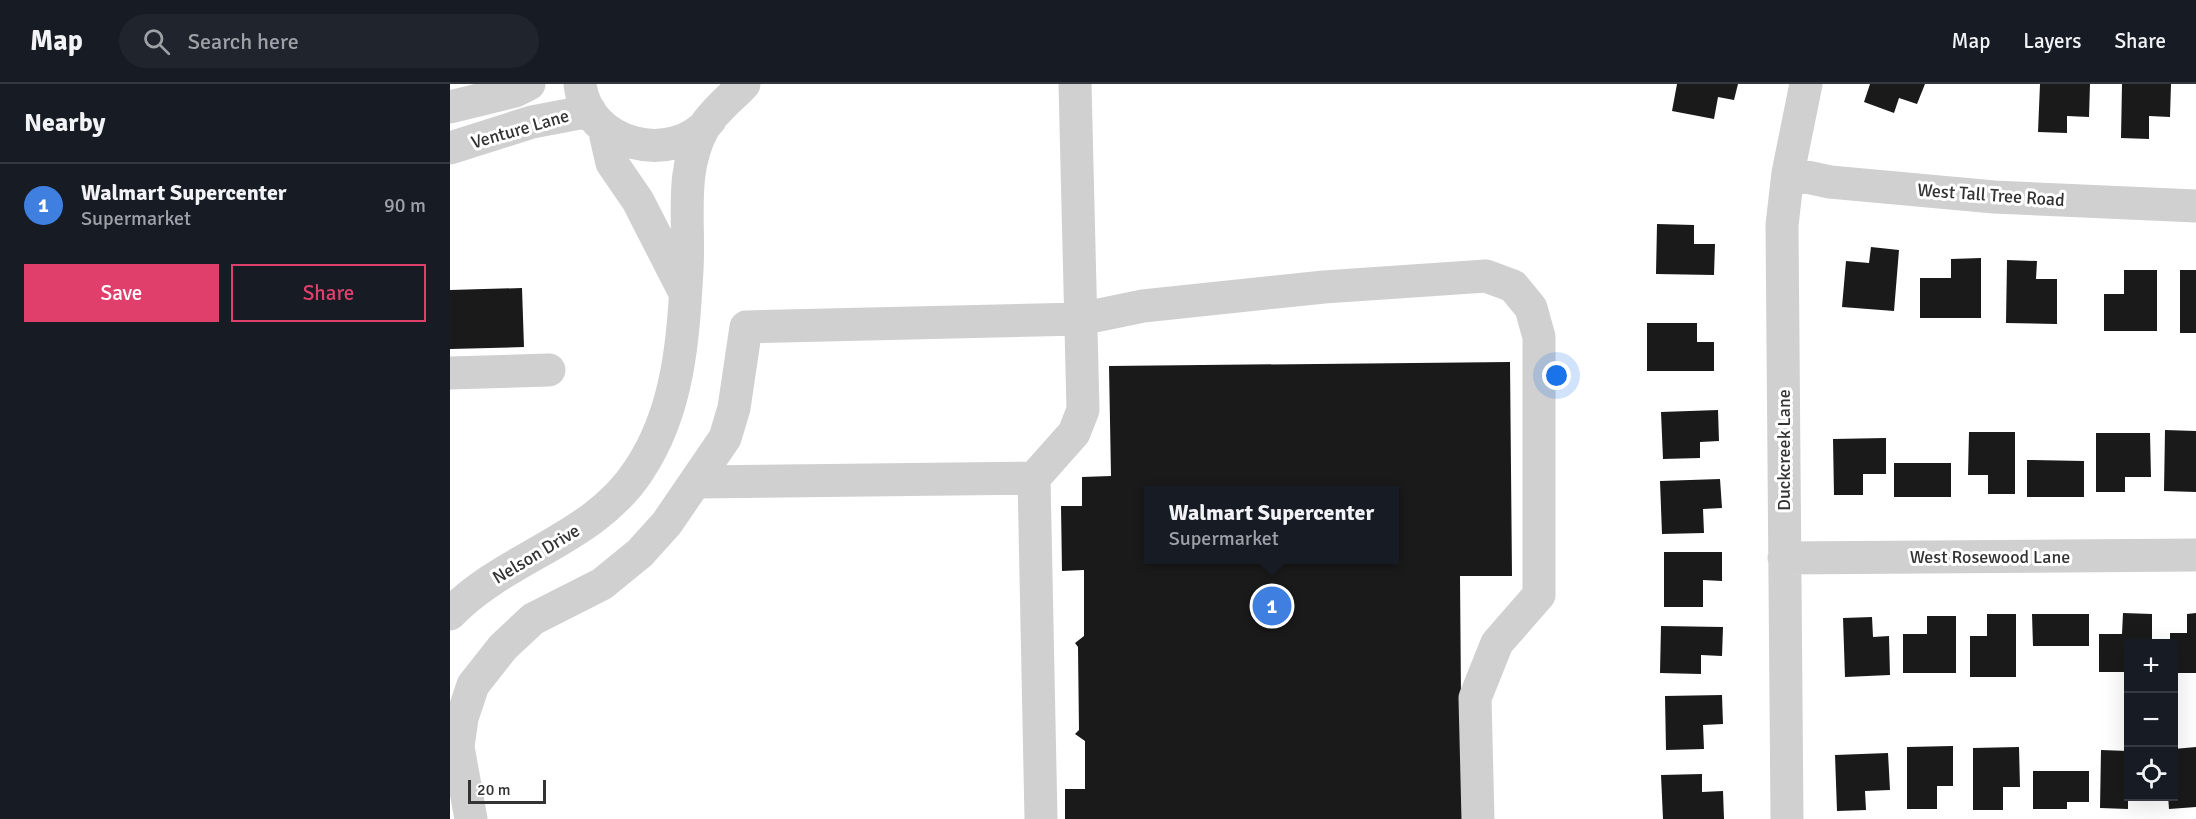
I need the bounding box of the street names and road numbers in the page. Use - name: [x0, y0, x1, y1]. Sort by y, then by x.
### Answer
- street label: Venture Lane: [469, 105, 571, 153]
- street label: West Tall Tree Road: [1917, 179, 2065, 211]
- street label: Duckcreek Lane: [1773, 389, 1795, 511]
- street label: Nelson Drive: [488, 519, 584, 589]
- street label: West Rosewood Lane: [1910, 546, 2070, 568]

